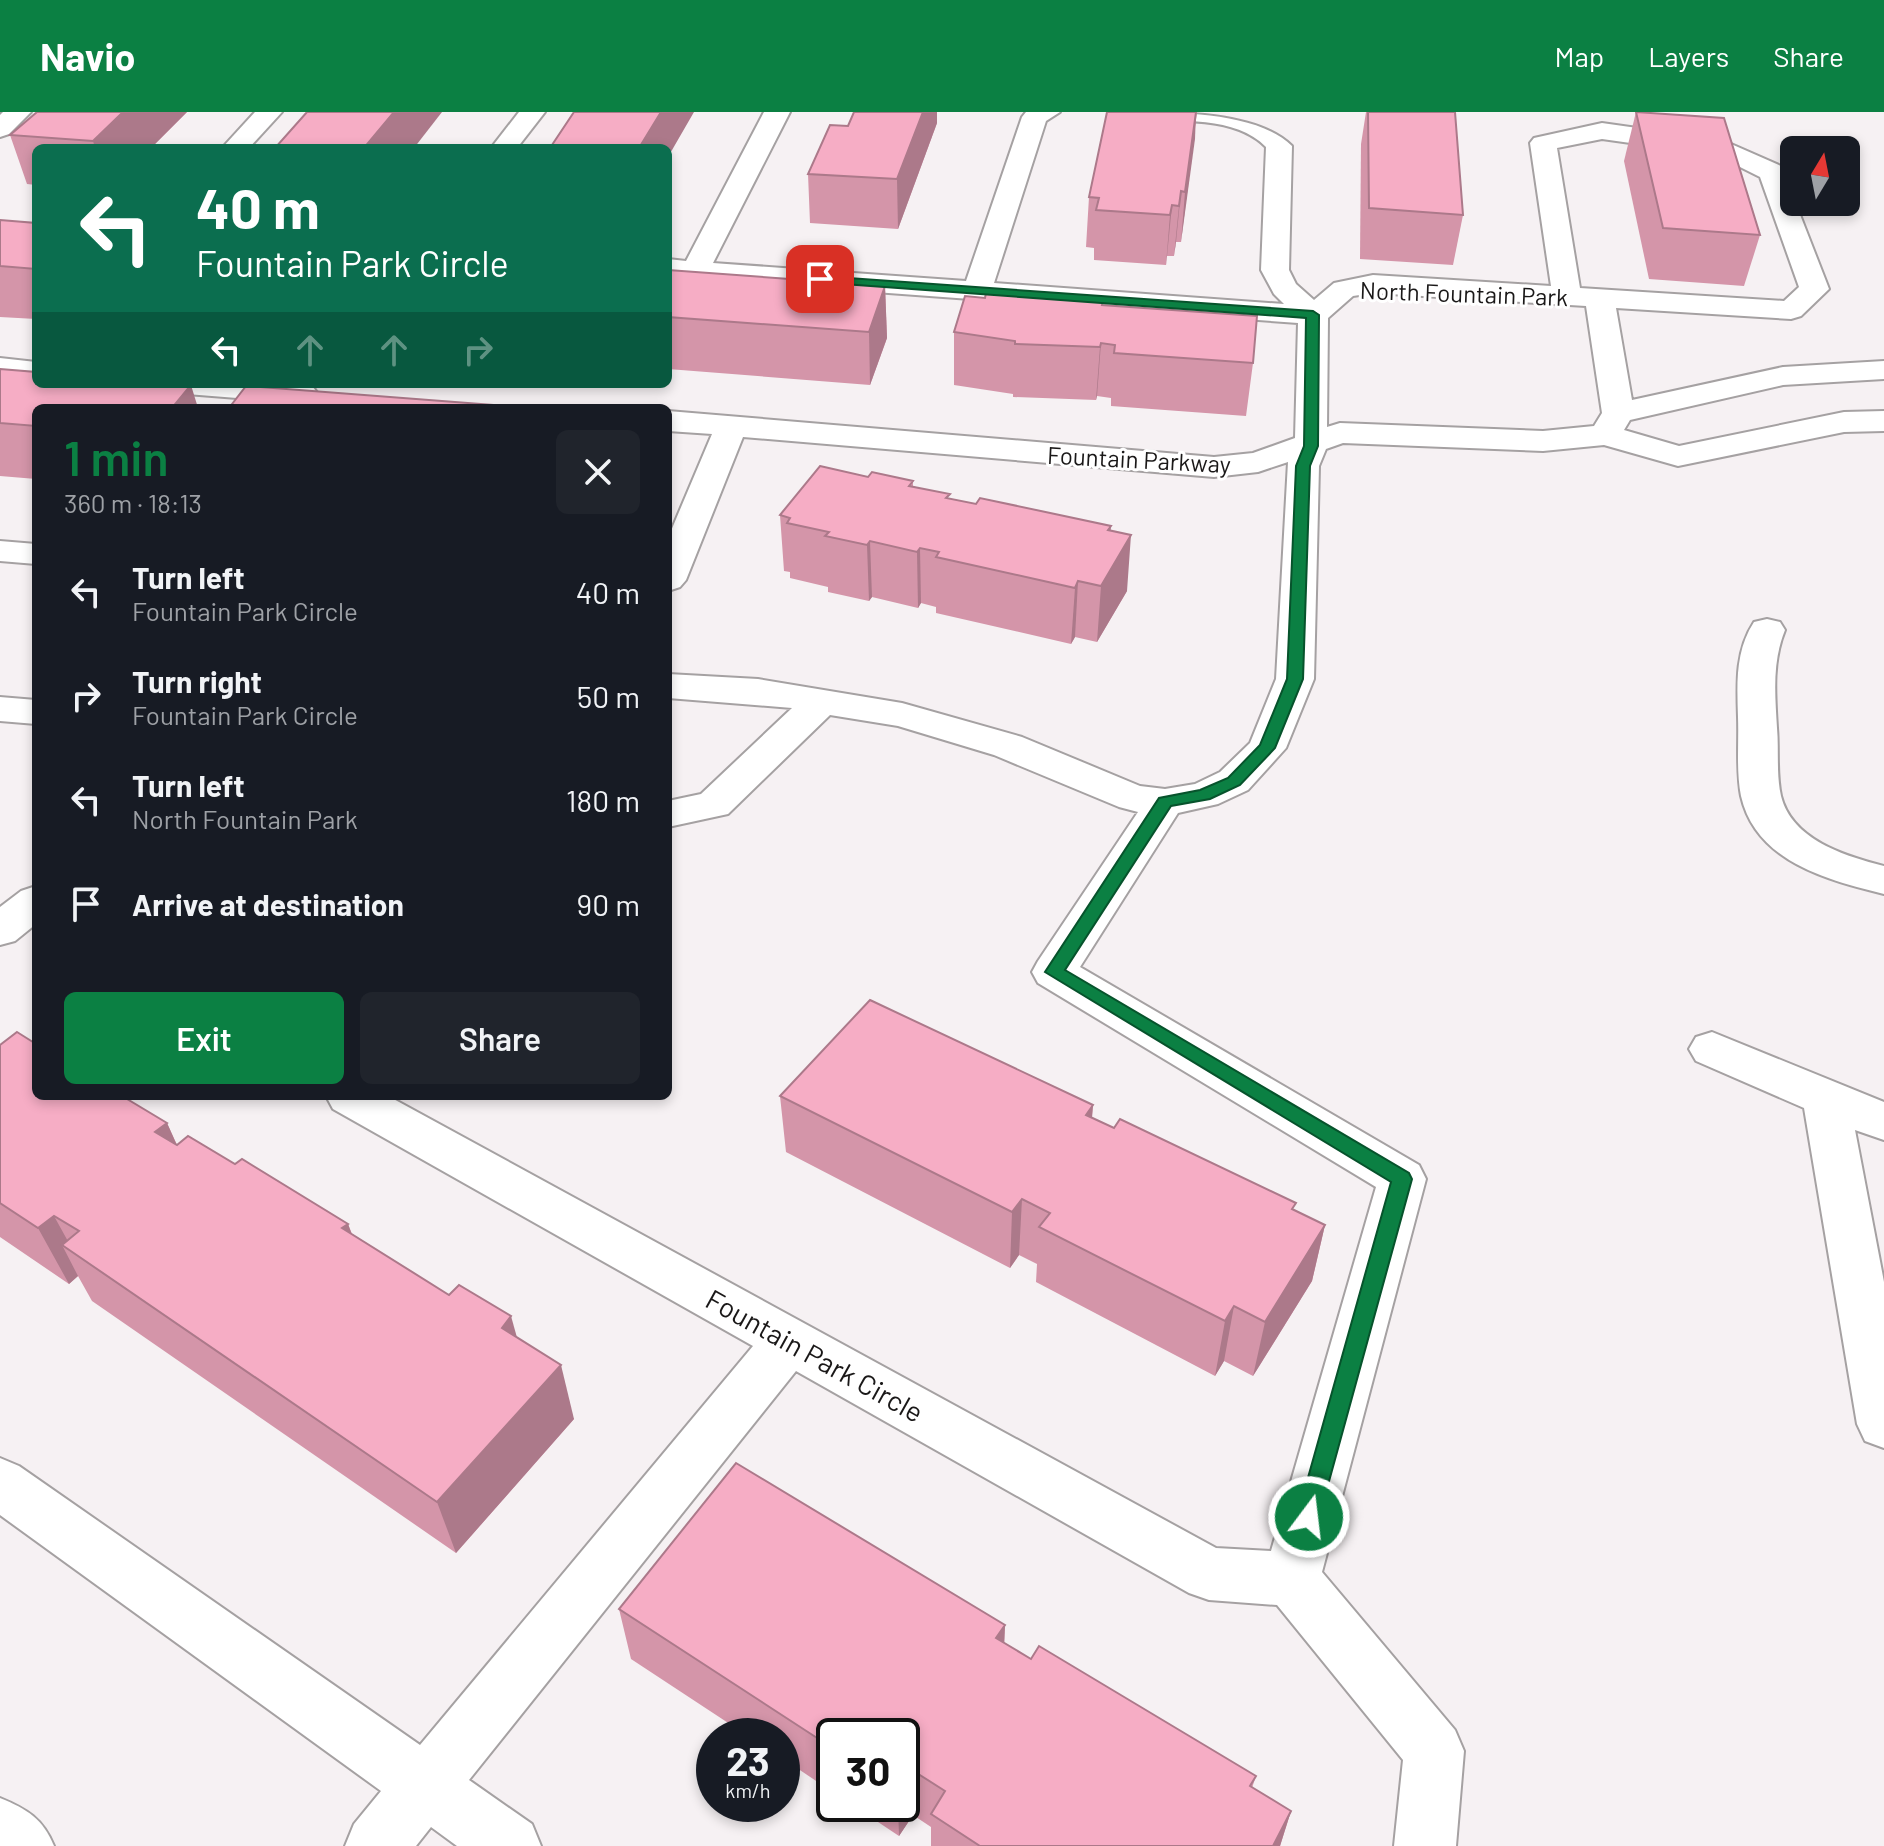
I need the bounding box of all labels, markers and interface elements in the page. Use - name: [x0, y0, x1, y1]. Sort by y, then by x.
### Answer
- text: Navio: [40, 33, 135, 79]
- text: Map: [1554, 39, 1604, 73]
- text: Layers: [1648, 39, 1729, 73]
- text: Share: [1773, 39, 1844, 73]
- north arrow: [1780, 136, 1860, 216]
- map controls: [1780, 136, 1860, 216]
- text: 40 m: [196, 173, 320, 240]
- icon: left: [64, 176, 168, 280]
- text: Fountain Park Circle: [196, 241, 509, 284]
- pin: [786, 245, 854, 313]
- icon: arrive: [798, 257, 842, 301]
- street label: North Fountain Park: [1359, 275, 1569, 311]
- icon: left: [204, 328, 248, 372]
- icon: ahead: [288, 328, 332, 372]
- icon: ahead: [372, 328, 416, 372]
- icon: right: [456, 328, 500, 372]
- text: 1 min: [64, 428, 169, 486]
- button: close: [556, 430, 640, 514]
- street label: Fountain Parkway: [1046, 440, 1232, 478]
- text: 360 m · 18:13: [64, 487, 202, 518]
- text: Turn left: [132, 559, 245, 595]
- icon: left: [64, 570, 108, 614]
- text: 40 m: [576, 574, 640, 610]
- text: Fountain Park Circle: [132, 595, 358, 626]
- text: Turn right: [132, 663, 262, 699]
- icon: right: [64, 674, 108, 718]
- text: 50 m: [577, 678, 640, 714]
- text: Fountain Park Circle: [132, 699, 358, 730]
- text: Turn left: [132, 767, 245, 803]
- icon: left: [64, 778, 108, 822]
- text: 180 m: [566, 782, 640, 818]
- text: North Fountain Park: [132, 803, 358, 834]
- icon: arrive: [64, 882, 108, 926]
- text: Arrive at destination: [132, 886, 404, 922]
- text: 90 m: [577, 886, 640, 922]
- button: Exit: [64, 992, 344, 1084]
- button: Share: [360, 992, 640, 1084]
- street label: Fountain Park Circle: [700, 1281, 930, 1429]
- position arrow: [1267, 1475, 1351, 1559]
- speed limit sign: 30: [816, 1718, 920, 1822]
- text: 23: [726, 1736, 770, 1784]
- text: km/h: [725, 1778, 771, 1802]

